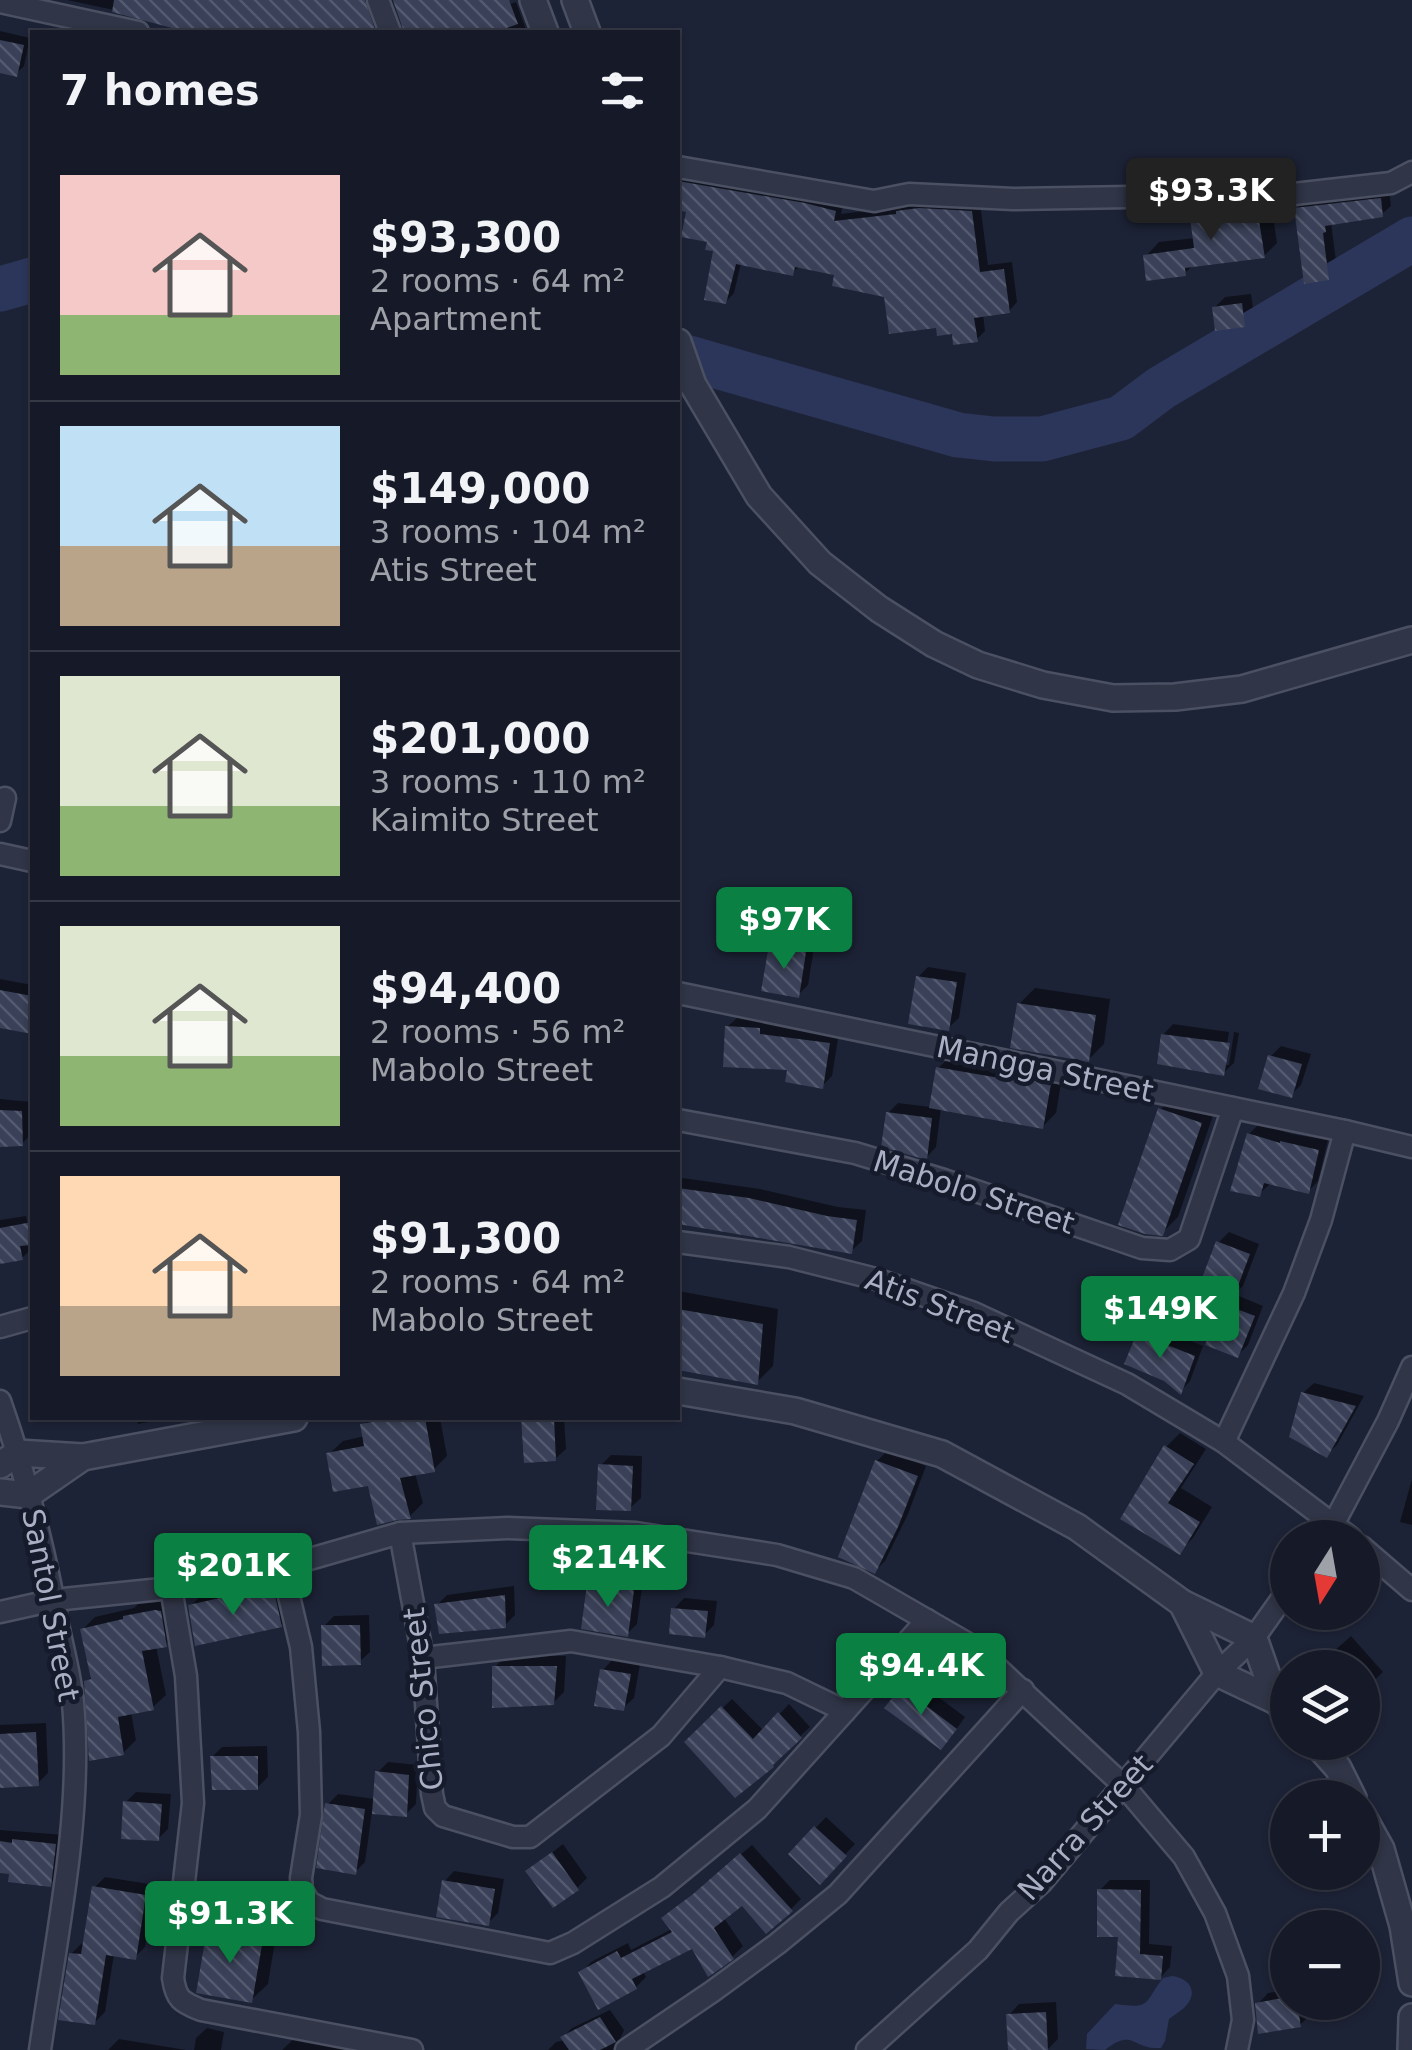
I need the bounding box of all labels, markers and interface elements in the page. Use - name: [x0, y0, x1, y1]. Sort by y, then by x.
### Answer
- icon: filters: [595, 63, 650, 118]
- text: 7 homes: [60, 66, 260, 115]
- pin: $93.3K: [1130, 158, 1292, 243]
- text: $93.3K: [1148, 171, 1274, 209]
- text: $93,300: [370, 213, 561, 262]
- icon: home: [140, 215, 260, 335]
- text: 2 rooms · 64 m²: [370, 262, 625, 300]
- text: Apartment: [370, 300, 541, 338]
- text: $149,000: [370, 464, 591, 513]
- icon: home: [140, 466, 260, 586]
- text: 3 rooms · 104 m²: [370, 513, 646, 551]
- text: Atis Street: [370, 551, 537, 589]
- text: $201,000: [370, 714, 591, 763]
- icon: home: [140, 716, 260, 836]
- text: 3 rooms · 110 m²: [370, 763, 646, 801]
- text: Kaimito Street: [370, 801, 599, 839]
- pin: $97K: [725, 887, 843, 972]
- text: $97K: [738, 900, 830, 938]
- text: $94,400: [370, 964, 561, 1013]
- icon: home: [140, 966, 260, 1086]
- text: 2 rooms · 56 m²: [370, 1013, 625, 1051]
- street label: Mangga Street: [934, 1029, 1157, 1109]
- text: Mabolo Street: [370, 1051, 593, 1089]
- street label: Mabolo Street: [869, 1143, 1079, 1241]
- text: $91,300: [370, 1214, 561, 1263]
- icon: home: [140, 1216, 260, 1336]
- street label: Atis Street: [861, 1262, 1020, 1350]
- text: 2 rooms · 64 m²: [370, 1263, 625, 1301]
- pin: $149K: [1090, 1276, 1230, 1361]
- text: $149K: [1103, 1289, 1217, 1327]
- text: Mabolo Street: [370, 1301, 593, 1339]
- street label: Santol Street: [15, 1506, 87, 1705]
- north arrow: [1270, 1520, 1380, 1630]
- map controls: [1270, 1520, 1380, 2020]
- pin: $214K: [538, 1525, 678, 1610]
- pin: $201K: [163, 1533, 303, 1618]
- text: $214K: [551, 1538, 665, 1576]
- text: $201K: [176, 1546, 290, 1584]
- street label: Chico Street: [396, 1606, 450, 1792]
- pin: $94.4K: [840, 1633, 1002, 1718]
- text: $94.4K: [858, 1646, 984, 1684]
- button: layers: [1270, 1650, 1380, 1760]
- street label: Narra Street: [1010, 1747, 1160, 1907]
- button: +: [1270, 1780, 1380, 1890]
- pin: $91.3K: [149, 1881, 311, 1966]
- text: $91.3K: [167, 1894, 293, 1932]
- button: −: [1270, 1910, 1380, 2020]

